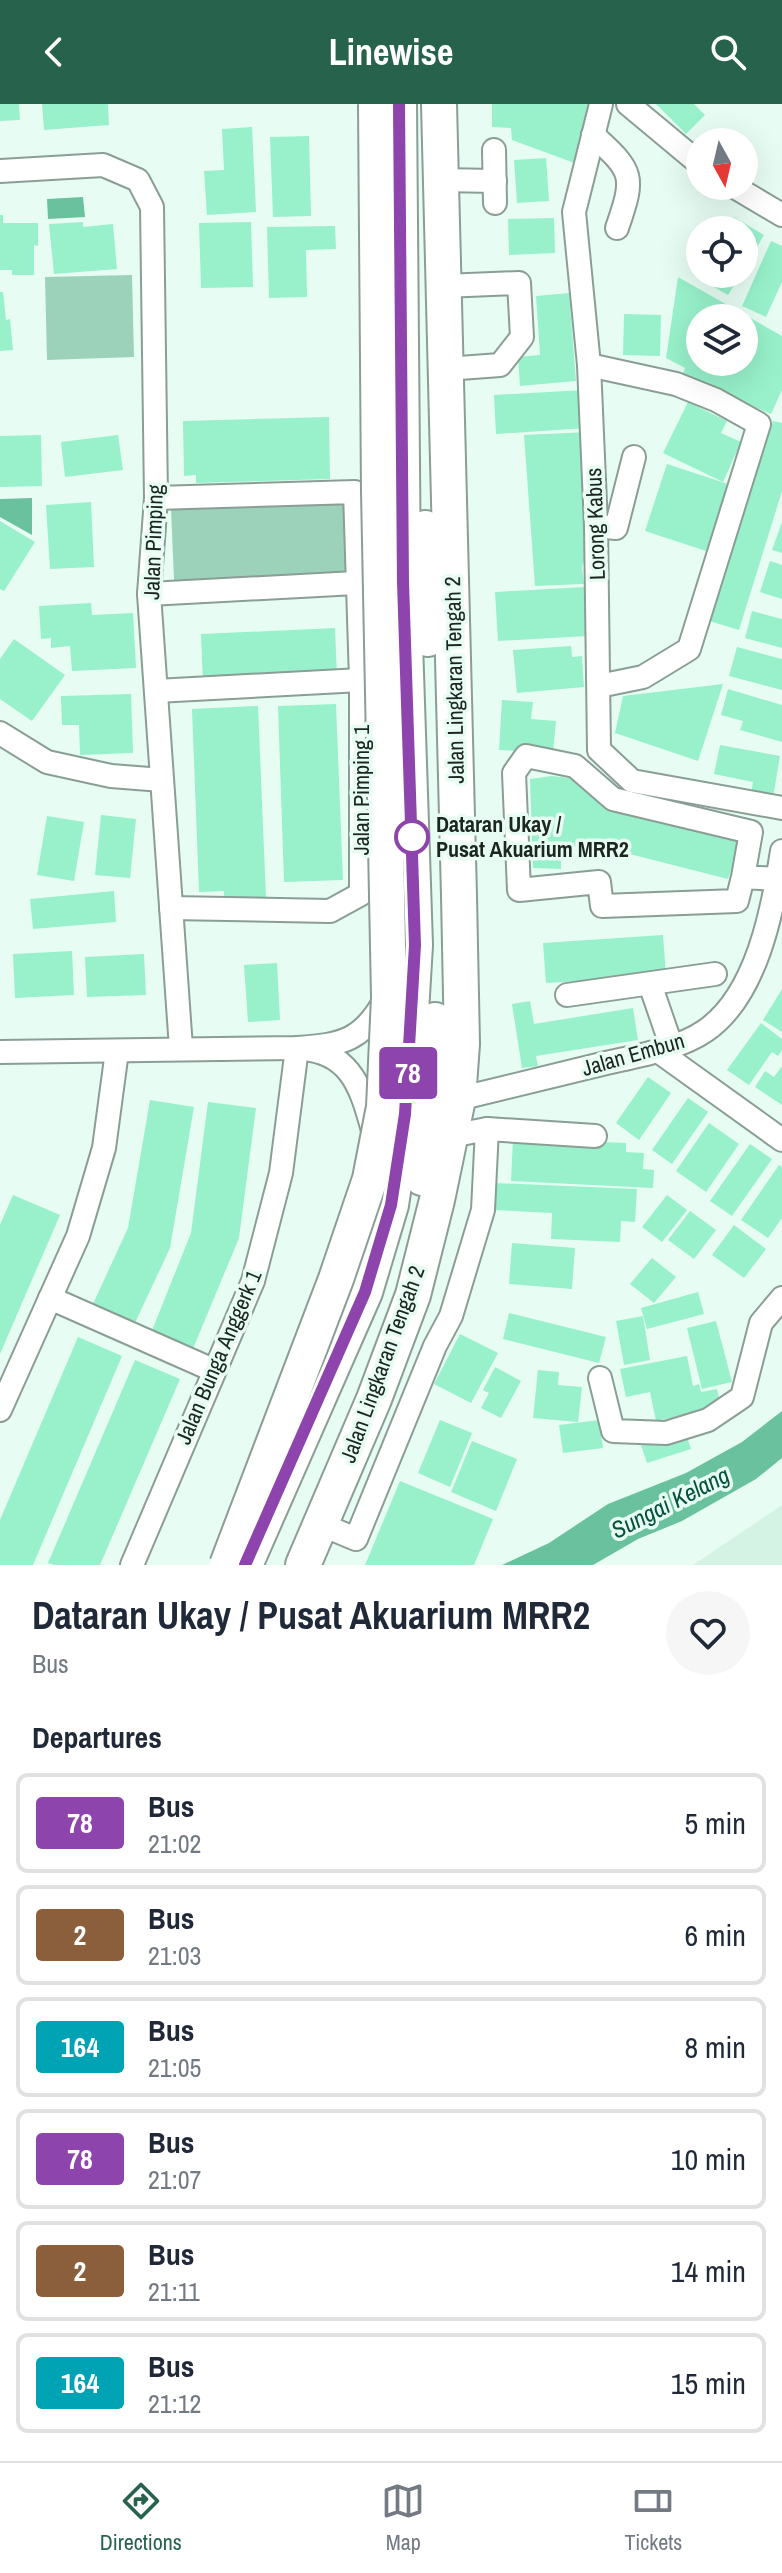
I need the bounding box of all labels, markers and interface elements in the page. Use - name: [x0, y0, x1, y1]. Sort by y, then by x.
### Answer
- text: Linewise: [329, 28, 453, 76]
- icon: back: [32, 30, 76, 74]
- icon: search: [706, 30, 750, 74]
- north arrow: [686, 128, 758, 200]
- map controls: [686, 128, 758, 376]
- button: locate: [686, 216, 758, 288]
- button: layers: [686, 304, 758, 376]
- street label: Lorong Kabus: [578, 467, 612, 581]
- street label: Jalan Pimping: [136, 484, 170, 600]
- street label: Jalan Lingkaran Tengah 2: [437, 576, 471, 784]
- street label: Jalan Pimping 1: [346, 725, 376, 855]
- place label: Dataran Ukay / Pusat Akuarium MRR2: [436, 809, 629, 864]
- marker: Dataran Ukay / Pusat Akuarium MRR2: [395, 820, 429, 854]
- street label: Jalan Embun: [578, 1025, 688, 1083]
- line badge: 78: [372, 1047, 444, 1099]
- text: 78: [395, 1054, 421, 1092]
- street label: Jalan Lingkaran Tengah 2: [332, 1261, 432, 1467]
- street label: Jalan Bunga Anggerk 1: [168, 1265, 268, 1449]
- water label: Sungai Kelang: [605, 1458, 735, 1546]
- text: Dataran Ukay / Pusat Akuarium MRR2: [32, 1590, 590, 1641]
- button: heart: [666, 1591, 750, 1675]
- text: Bus: [32, 1646, 69, 1681]
- text: Departures: [32, 1717, 162, 1757]
- text: Bus: [148, 1786, 194, 1826]
- text: 5 min: [684, 1803, 746, 1843]
- text: 78: [67, 1804, 93, 1842]
- text: 21:02: [148, 1826, 201, 1861]
- text: Bus: [148, 1898, 194, 1938]
- text: 6 min: [684, 1915, 746, 1955]
- text: 2: [74, 1916, 86, 1954]
- text: 21:03: [148, 1938, 201, 1973]
- text: Bus: [148, 2010, 194, 2050]
- text: 8 min: [684, 2027, 746, 2067]
- text: 164: [61, 2028, 99, 2066]
- text: 21:05: [148, 2050, 201, 2085]
- text: Bus: [148, 2122, 194, 2162]
- text: 10 min: [671, 2139, 746, 2179]
- text: 78: [67, 2140, 93, 2178]
- text: 21:07: [148, 2162, 201, 2197]
- text: Bus: [148, 2234, 194, 2274]
- text: 14 min: [671, 2251, 746, 2291]
- text: 2: [74, 2252, 86, 2290]
- text: 21:11: [148, 2274, 200, 2309]
- text: Bus: [148, 2346, 194, 2386]
- text: 15 min: [671, 2363, 746, 2403]
- text: 164: [61, 2364, 99, 2402]
- text: 21:12: [148, 2386, 201, 2421]
- tab: Directions: [100, 2479, 182, 2557]
- tab: Map: [381, 2479, 425, 2557]
- tab: Tickets: [625, 2479, 682, 2557]

